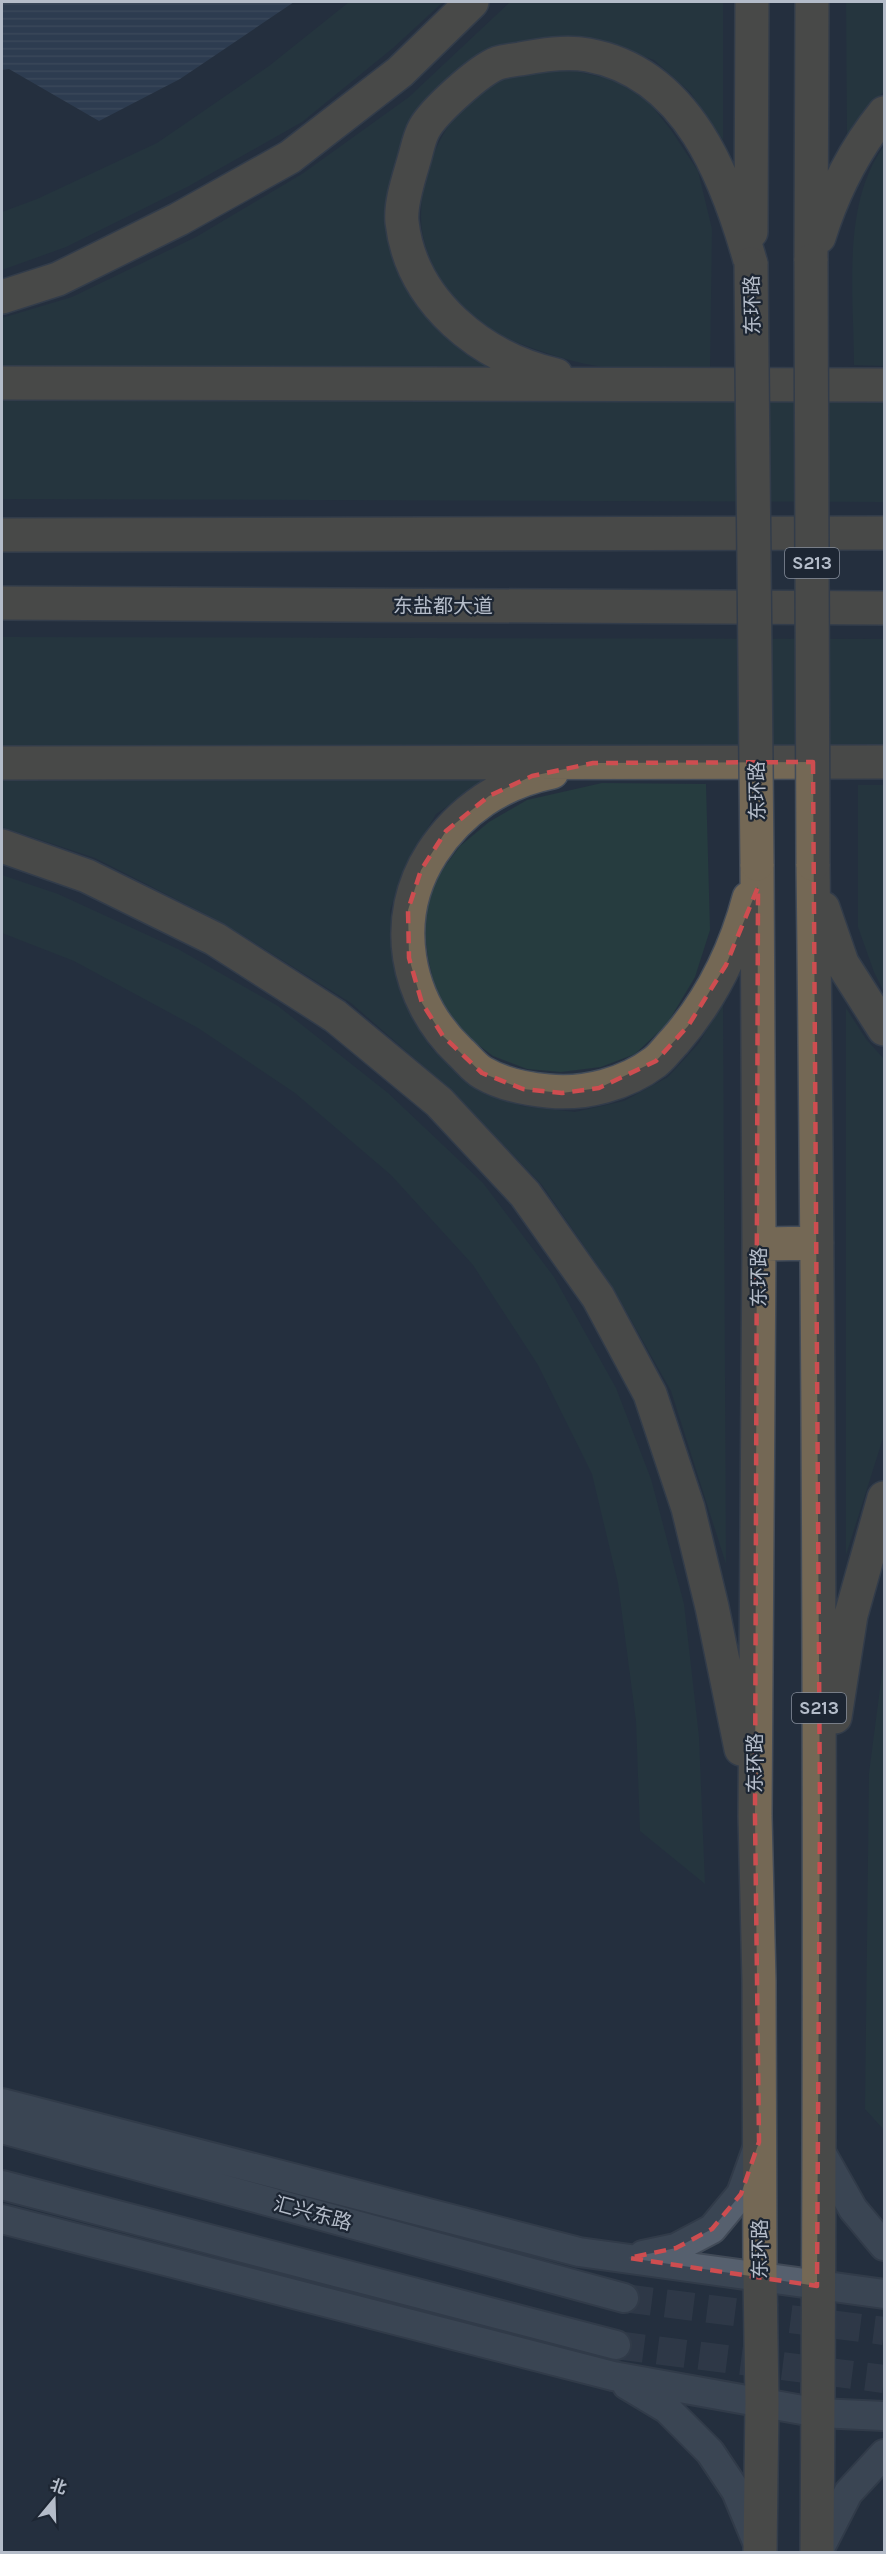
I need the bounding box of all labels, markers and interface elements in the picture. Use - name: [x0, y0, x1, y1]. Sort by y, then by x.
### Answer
- street label: 东环路: [740, 275, 765, 335]
- road number: S213: [785, 548, 839, 578]
- street label: 东盐都大道: [393, 595, 493, 618]
- street label: 东环路: [745, 761, 770, 821]
- street label: 东环路: [748, 1247, 771, 1307]
- road number: S213: [792, 1693, 846, 1723]
- street label: 东环路: [744, 1733, 767, 1793]
- street label: 汇兴东路: [271, 2192, 354, 2235]
- street label: 东环路: [749, 2219, 772, 2279]
- north arrow: [24, 2470, 84, 2530]
- text: 北: [48, 2475, 69, 2498]

